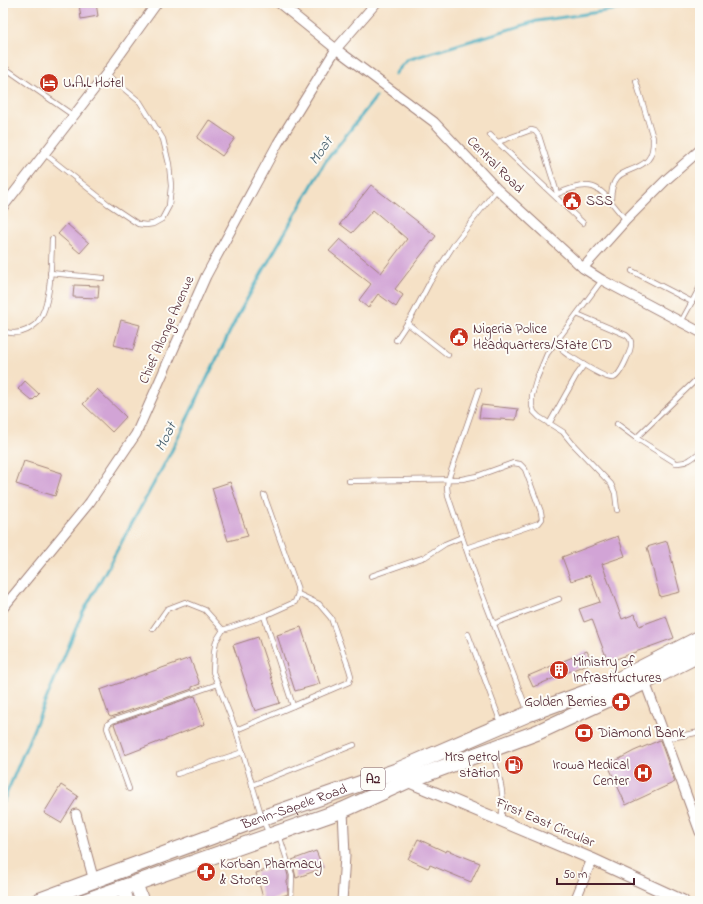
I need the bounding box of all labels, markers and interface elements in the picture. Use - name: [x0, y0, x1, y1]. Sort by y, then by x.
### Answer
- hotel icon: U.A.L Hotel: [38, 72, 60, 94]
- place label: U.A.L Hotel: [63, 73, 124, 94]
- water label: Moat: [303, 131, 340, 170]
- street label: Central Road: [461, 131, 529, 199]
- public building icon: SSS: [561, 190, 583, 212]
- place label: SSS: [586, 191, 613, 212]
- street label: Chief Alonge Avenue: [134, 272, 201, 388]
- place label: Nigeria Police Headquarters/State CID: [473, 319, 612, 356]
- public building icon: Nigeria Police Headquarters/State CID: [448, 326, 470, 348]
- water label: Moat: [150, 417, 183, 455]
- place label: Ministry of Infrastructures: [573, 652, 662, 689]
- building icon: Ministry of Infrastructures: [548, 659, 570, 681]
- pharmacy icon: Golden Berries: [610, 691, 632, 713]
- place label: Golden Berries: [524, 692, 607, 713]
- bank icon: Diamond Bank: [573, 722, 595, 744]
- place label: Diamond Bank: [597, 723, 686, 744]
- place label: Mrs petrol station: [444, 747, 500, 784]
- fuel station icon: Mrs petrol station: [503, 754, 525, 776]
- place label: Irowa Medical Center: [553, 755, 630, 792]
- hospital icon: Irowa Medical Center: [632, 762, 654, 784]
- road number: A2: [361, 768, 385, 790]
- street label: Benin-Sapele Road: [238, 778, 350, 836]
- street label: First East Circular: [491, 792, 598, 854]
- place label: Korban Pharmacy & Stores: [220, 854, 322, 891]
- scale bar: [557, 860, 634, 886]
- pharmacy icon: Korban Pharmacy & Stores: [195, 861, 217, 883]
- text: 50 m: [563, 866, 587, 884]

